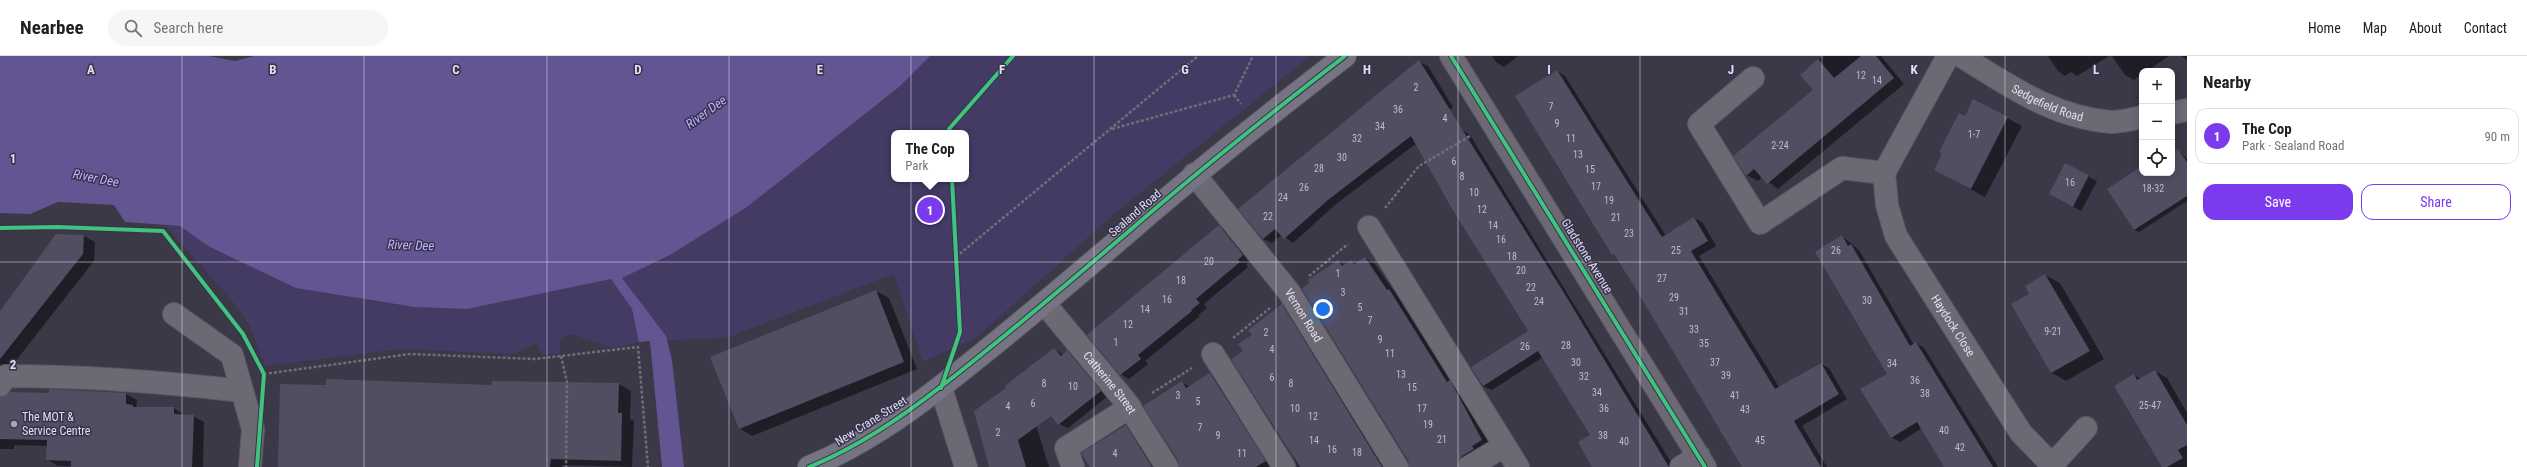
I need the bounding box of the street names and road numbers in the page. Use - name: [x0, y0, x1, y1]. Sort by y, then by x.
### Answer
- street label: Sedgefield Road: [2009, 82, 2085, 124]
- street label: Sealand Road: [1106, 186, 1164, 240]
- street label: Gladstone Avenue: [1558, 216, 1616, 296]
- street label: Vernon Road: [1282, 286, 1325, 345]
- street label: Haydock Close: [1928, 292, 1978, 360]
- street label: Catherine Street: [1080, 349, 1139, 417]
- street label: New Crane Street: [833, 393, 910, 449]

